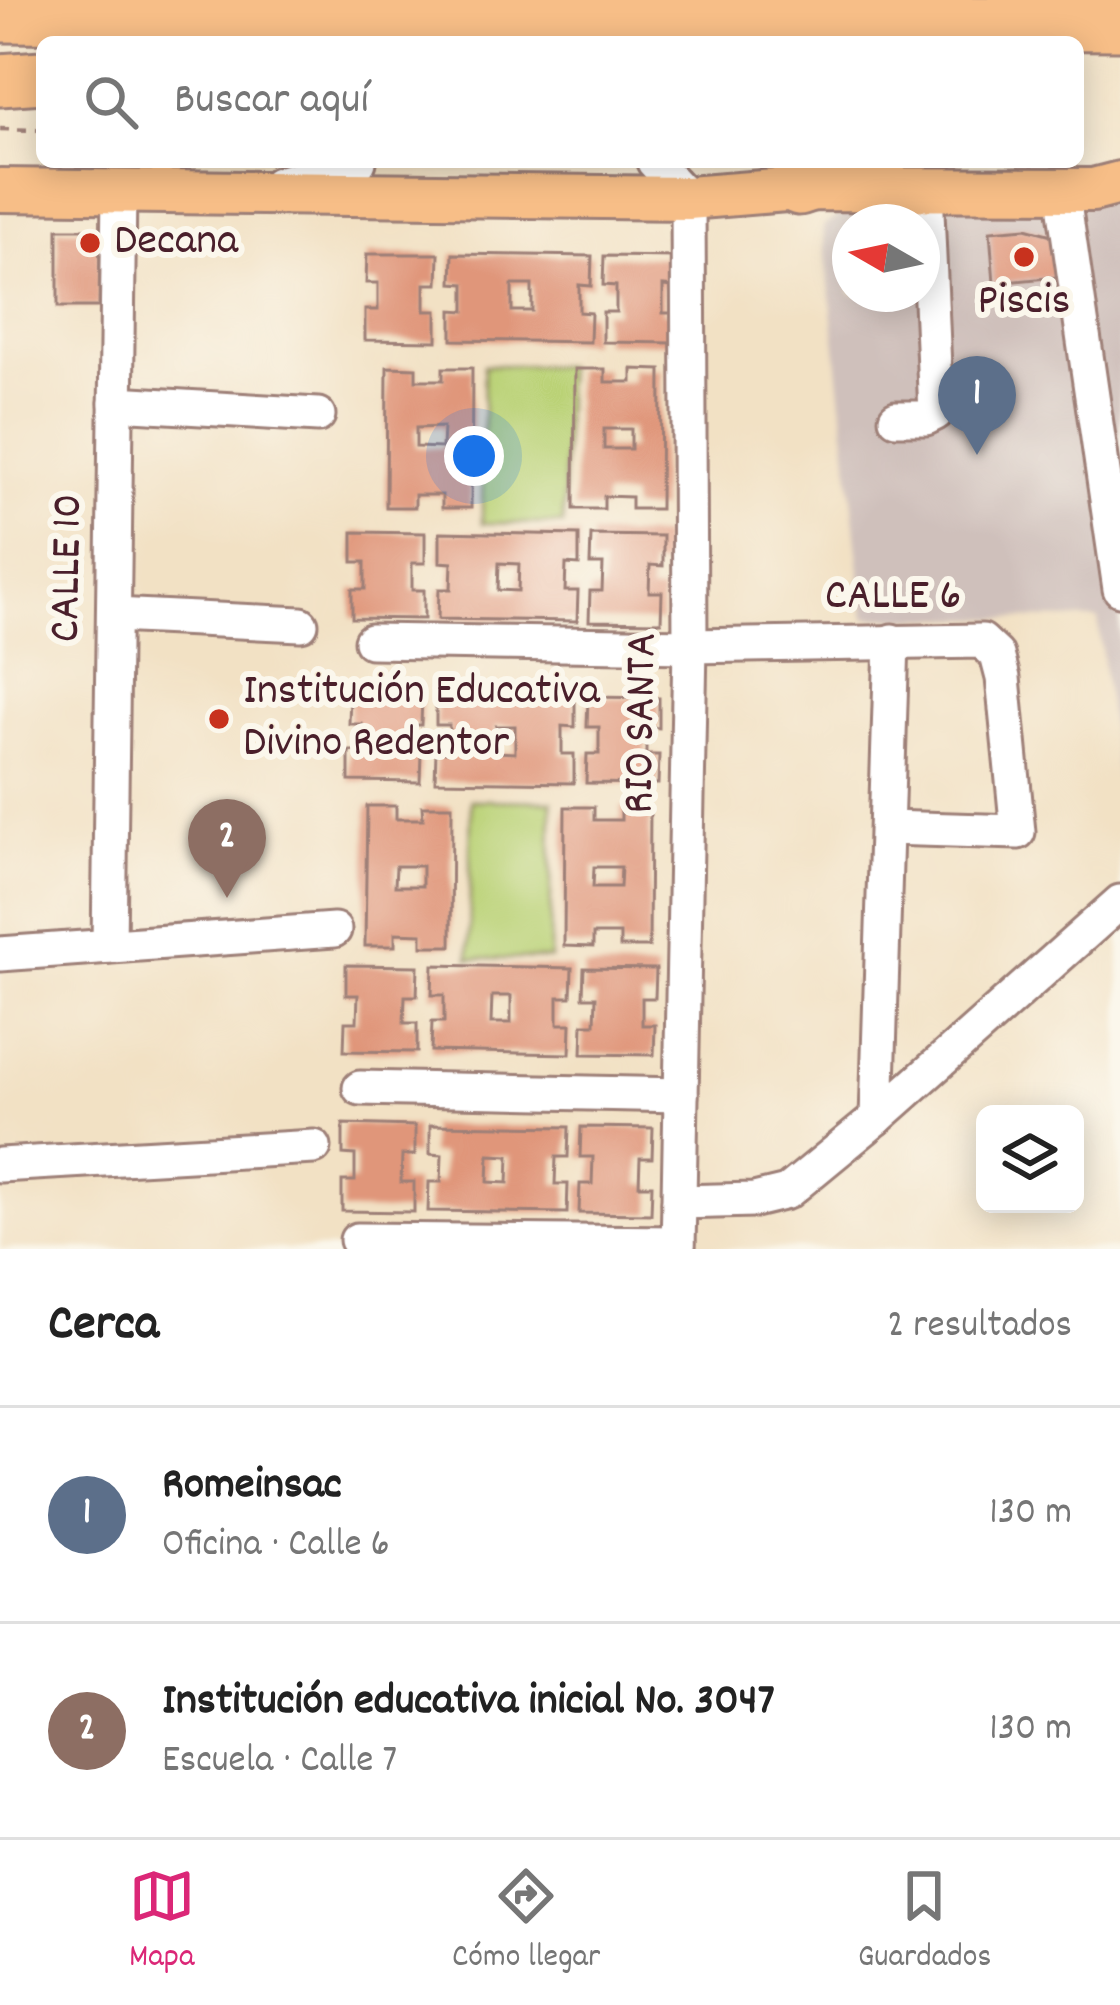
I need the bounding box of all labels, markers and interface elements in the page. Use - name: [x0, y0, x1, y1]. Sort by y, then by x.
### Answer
- search box: [36, 36, 1084, 168]
- icon: search: [78, 69, 144, 135]
- text: Buscar aquí: [174, 70, 369, 134]
- north arrow: [832, 204, 940, 312]
- place label: Decana: [114, 211, 239, 275]
- marker: Decana: [77, 230, 103, 256]
- marker: Piscis: [1011, 244, 1037, 270]
- place label: Piscis: [978, 271, 1070, 335]
- pin: 1: [938, 356, 1016, 455]
- your location: [444, 426, 504, 486]
- street label: CALLE 10: [36, 493, 102, 643]
- street label: CALLE 6: [825, 566, 961, 630]
- street label: RIO SANTA: [609, 632, 677, 814]
- place label: Institución Educativa Divino Redentor: [243, 661, 601, 777]
- marker: Institución Educativa Divino Redentor: [206, 706, 232, 732]
- pin: 2: [188, 799, 266, 898]
- map controls: [976, 1105, 1084, 1213]
- button: layers: [976, 1105, 1084, 1213]
- text: Cerca: [48, 1291, 159, 1363]
- text: 2 resultados: [887, 1300, 1072, 1355]
- text: Romeinsac: [162, 1455, 342, 1519]
- text: 1: [83, 1487, 91, 1542]
- text: 130 m: [989, 1487, 1072, 1542]
- text: Oficina · Calle 6: [162, 1519, 390, 1574]
- text: Institución educativa inicial No. 3047: [162, 1671, 775, 1735]
- text: 2: [78, 1703, 96, 1758]
- text: 130 m: [989, 1703, 1072, 1758]
- text: Escuela · Calle 7: [162, 1735, 397, 1790]
- tab: Mapa: [129, 1863, 195, 1982]
- tab: Cómo llegar: [452, 1863, 600, 1982]
- tab: Guardados: [858, 1863, 991, 1982]

